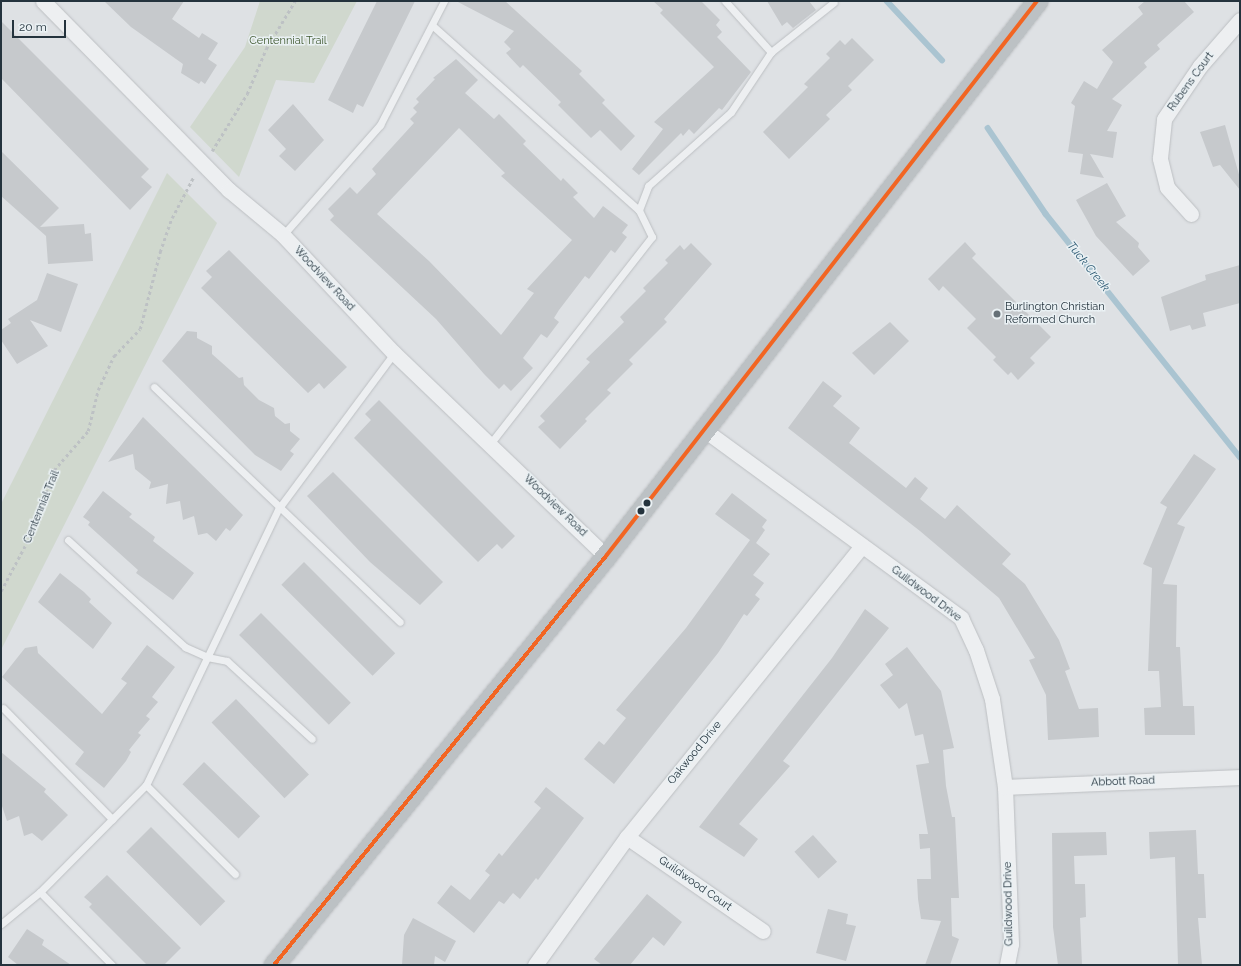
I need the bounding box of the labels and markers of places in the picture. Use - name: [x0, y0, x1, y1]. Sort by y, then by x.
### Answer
- place label: Burlington Christian Reformed Church: [1005, 301, 1105, 327]
- marker: Burlington Christian Reformed Church: [992, 309, 1002, 319]
- unlabelled marker: [642, 498, 652, 508]
- unlabelled marker: [636, 506, 646, 516]

